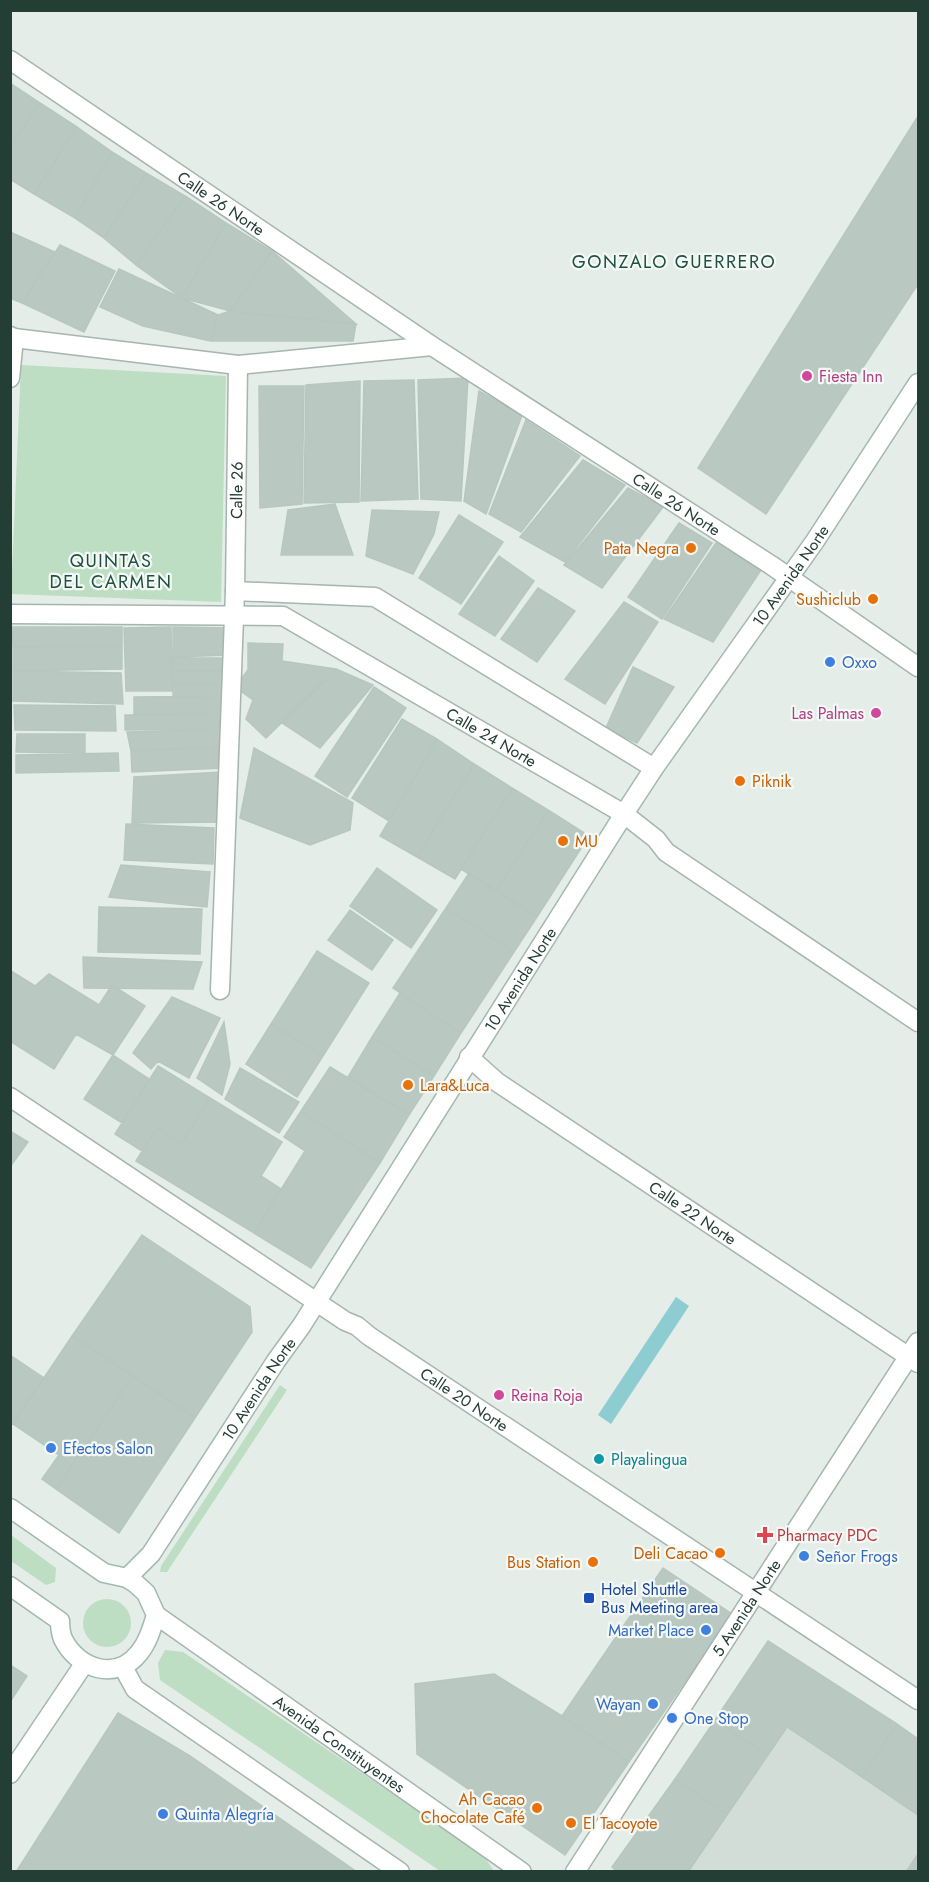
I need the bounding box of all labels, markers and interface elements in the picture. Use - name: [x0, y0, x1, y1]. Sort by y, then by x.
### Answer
- street label: Calle 26 Norte: [173, 166, 269, 241]
- district label: GONZALO GUERRERO: [572, 249, 776, 275]
- place label: Fiesta Inn: [819, 365, 883, 388]
- marker: Fiesta Inn: [800, 369, 814, 383]
- street label: Calle 26: [225, 461, 249, 519]
- street label: Calle 26 Norte: [628, 467, 725, 542]
- street label: 10 Avenida Norte: [747, 521, 834, 631]
- place label: Pata Negra: [604, 537, 679, 560]
- marker: Pata Negra: [684, 541, 698, 555]
- district label: QUINTAS DEL CARMEN: [49, 548, 173, 595]
- place label: Sushiclub: [796, 588, 861, 611]
- marker: Sushiclub: [866, 592, 880, 606]
- place label: Oxxo: [842, 651, 877, 674]
- marker: Oxxo: [823, 655, 837, 669]
- street label: Calle 24 Norte: [442, 702, 541, 773]
- place label: Las Palmas: [792, 702, 864, 725]
- marker: Las Palmas: [869, 706, 883, 720]
- place label: Piknik: [752, 770, 793, 793]
- marker: Piknik: [733, 774, 747, 788]
- place label: MU: [575, 830, 598, 853]
- marker: MU: [556, 834, 570, 848]
- street label: 10 Avenida Norte: [479, 923, 562, 1036]
- place label: Lara&Luca: [420, 1074, 490, 1097]
- marker: Lara&Luca: [401, 1078, 415, 1092]
- street label: Calle 22 Norte: [644, 1176, 741, 1251]
- street label: 10 Avenida Norte: [216, 1333, 301, 1445]
- street label: Calle 20 Norte: [415, 1362, 513, 1437]
- place label: Reina Roja: [511, 1384, 583, 1407]
- marker: Reina Roja: [492, 1388, 506, 1402]
- place label: Efectos Salon: [63, 1437, 153, 1460]
- marker: Efectos Salon: [44, 1441, 58, 1455]
- place label: Playalingua: [611, 1448, 687, 1471]
- marker: Playalingua: [592, 1452, 606, 1466]
- place label: Pharmacy PDC: [777, 1524, 878, 1547]
- marker: Pharmacy PDC: [758, 1528, 772, 1542]
- place label: Deli Cacao: [634, 1542, 708, 1565]
- place label: Señor Frogs: [816, 1545, 898, 1568]
- marker: Deli Cacao: [713, 1546, 727, 1560]
- marker: Señor Frogs: [797, 1549, 811, 1563]
- place label: Bus Station: [507, 1551, 581, 1574]
- marker: Bus Station: [586, 1555, 600, 1569]
- street label: 5 Avenida Norte: [707, 1555, 787, 1661]
- place label: Hotel Shuttle Bus Meeting area: [601, 1578, 718, 1619]
- marker: Hotel Shuttle Bus Meeting area: [582, 1591, 596, 1605]
- place label: Market Place: [608, 1619, 694, 1642]
- marker: Market Place: [699, 1623, 713, 1637]
- street label: Avenida Constituyentes: [269, 1690, 409, 1798]
- place label: Wayan: [596, 1693, 641, 1716]
- marker: Wayan: [646, 1697, 660, 1711]
- place label: One Stop: [684, 1707, 749, 1730]
- marker: One Stop: [665, 1711, 679, 1725]
- place label: Ah Cacao Chocolate Café: [421, 1788, 525, 1829]
- marker: Ah Cacao Chocolate Café: [530, 1801, 544, 1815]
- place label: Quinta Alegría: [175, 1803, 274, 1826]
- marker: Quinta Alegría: [156, 1807, 170, 1821]
- place label: El Tacoyote: [583, 1812, 658, 1835]
- marker: El Tacoyote: [564, 1816, 578, 1830]

